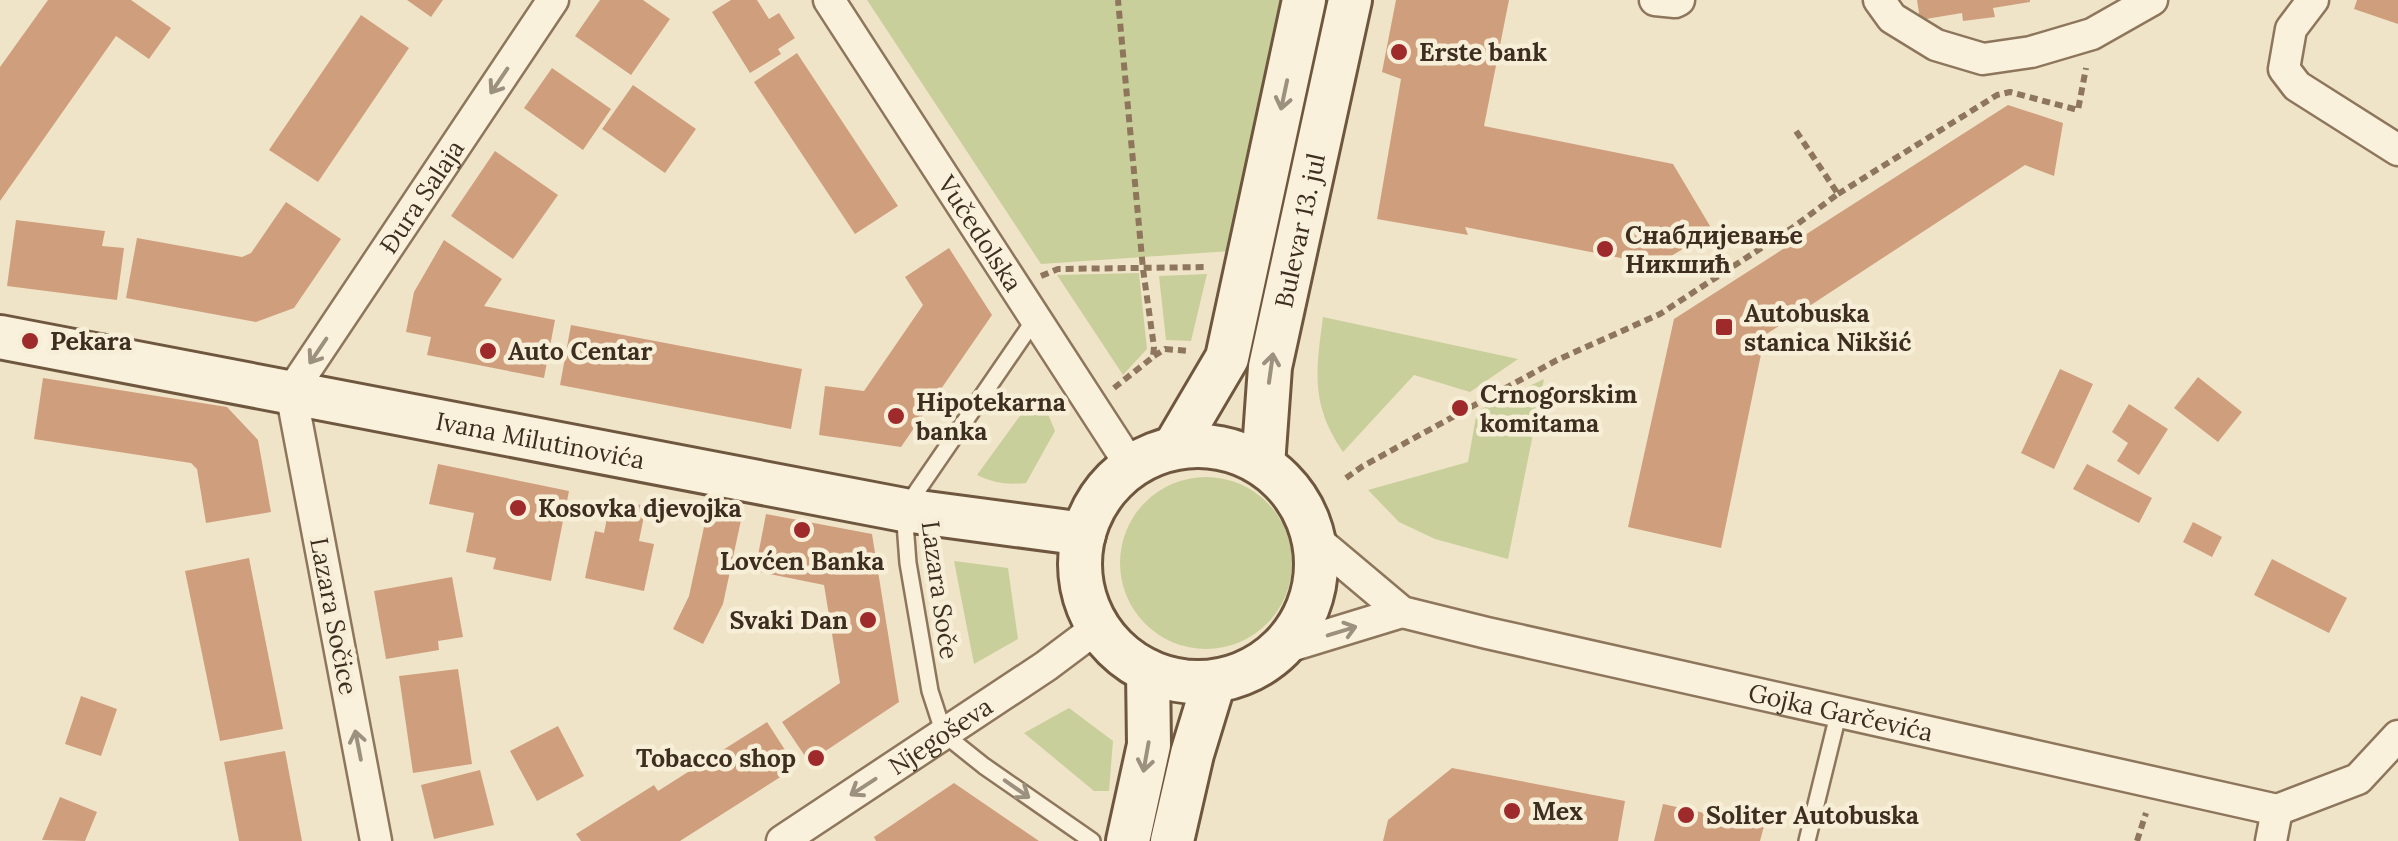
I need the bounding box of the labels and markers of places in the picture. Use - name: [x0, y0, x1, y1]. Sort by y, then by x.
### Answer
- place label: Erste bank: [1419, 36, 1547, 68]
- marker: Erste bank: [1388, 41, 1410, 63]
- place label: Снабдијевање Никшић: [1625, 219, 1803, 280]
- marker: Снабдијевање Никшић: [1594, 238, 1616, 260]
- place label: Autobuska stanica Nikšić: [1744, 297, 1911, 358]
- marker: Autobuska stanica Nikšić: [1713, 316, 1735, 338]
- place label: Pekara: [50, 325, 132, 357]
- marker: Pekara: [19, 330, 41, 352]
- place label: Auto Centar: [508, 335, 652, 367]
- marker: Auto Centar: [477, 340, 499, 362]
- place label: Crnogorskim komitama: [1480, 378, 1637, 439]
- place label: Hipotekarna banka: [915, 386, 1066, 447]
- marker: Crnogorskim komitama: [1449, 397, 1471, 419]
- marker: Hipotekarna banka: [885, 405, 907, 427]
- place label: Kosovka djevojka: [538, 492, 742, 524]
- marker: Kosovka djevojka: [507, 497, 529, 519]
- marker: Lovćen Banka: [791, 519, 813, 541]
- place label: Lovćen Banka: [720, 545, 884, 577]
- place label: Svaki Dan: [729, 604, 848, 636]
- marker: Svaki Dan: [857, 609, 879, 631]
- place label: Tobacco shop: [636, 742, 796, 774]
- marker: Tobacco shop: [805, 747, 827, 769]
- place label: Mex: [1532, 795, 1583, 827]
- place label: Soliter Autobuska: [1706, 799, 1919, 831]
- marker: Mex: [1501, 800, 1523, 822]
- marker: Soliter Autobuska: [1675, 804, 1697, 826]

